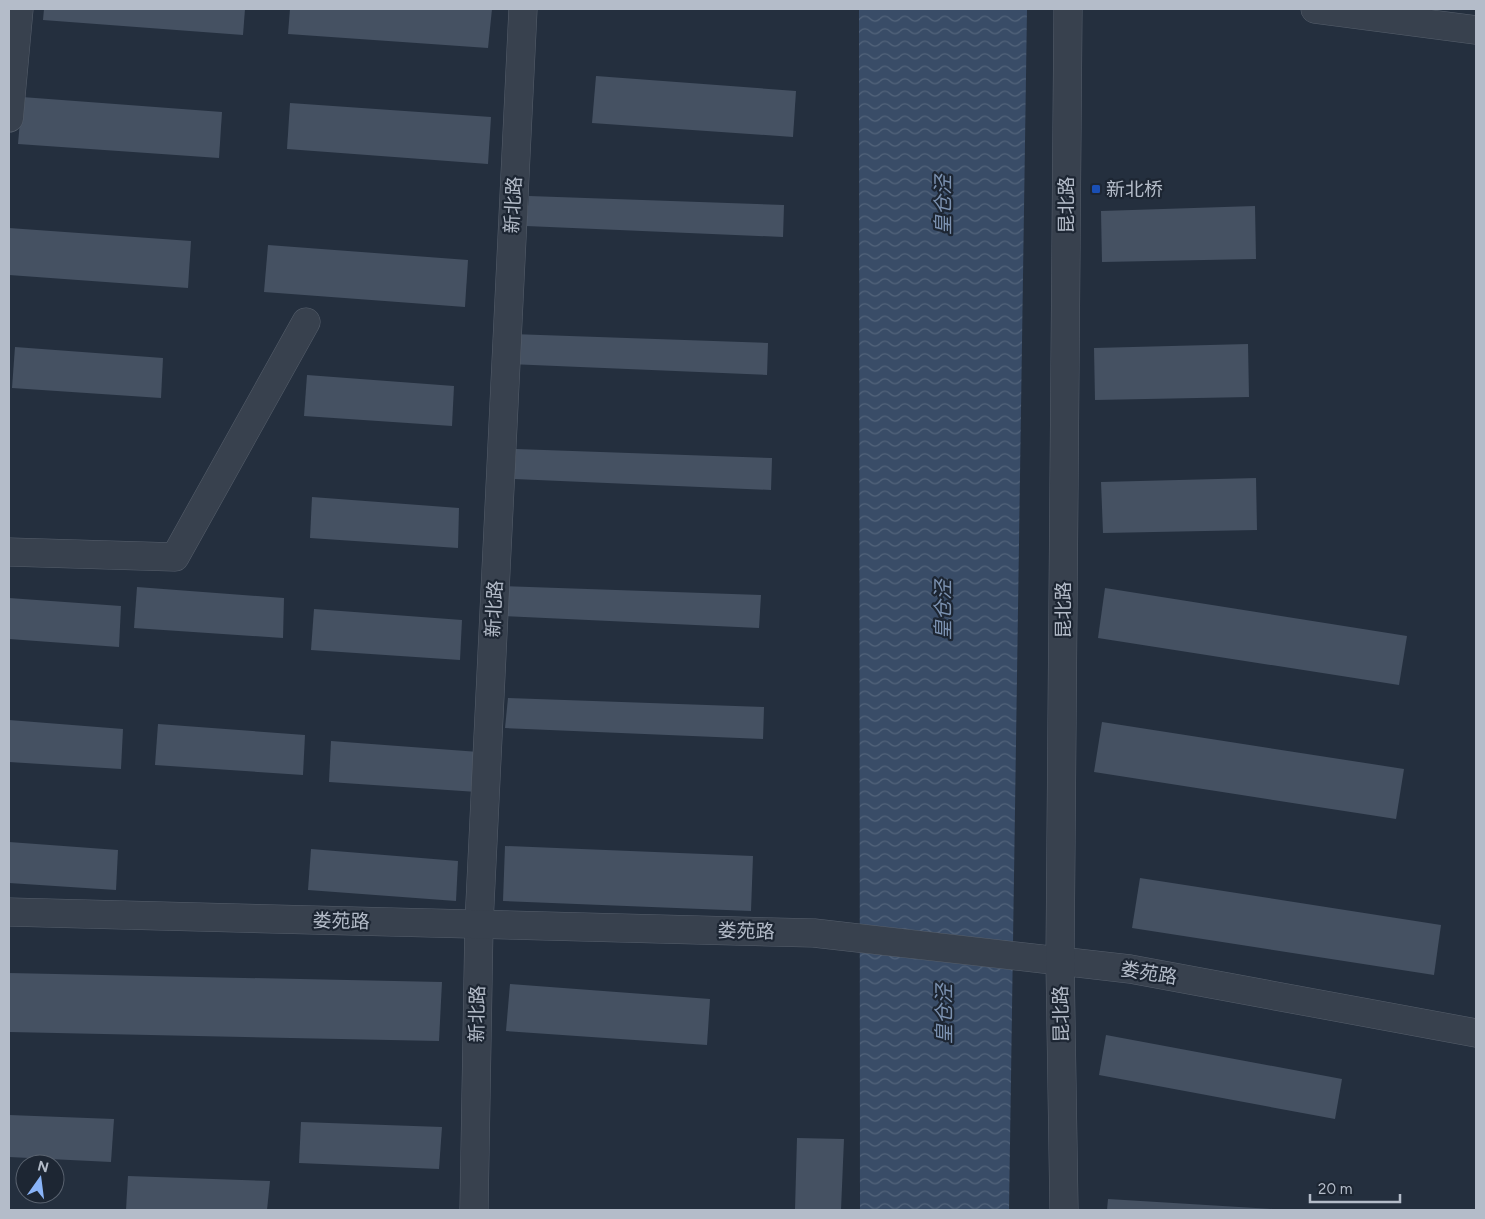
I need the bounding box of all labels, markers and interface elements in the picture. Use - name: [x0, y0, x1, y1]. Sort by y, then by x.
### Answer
- water label: 皇仓泾: [931, 173, 955, 235]
- street label: 新北路: [500, 176, 526, 234]
- street label: 昆北路: [1055, 176, 1078, 234]
- place label: 新北桥: [1106, 178, 1163, 201]
- marker: 新北桥: [1090, 183, 1102, 195]
- water label: 皇仓泾: [931, 578, 955, 640]
- street label: 新北路: [481, 580, 507, 638]
- street label: 昆北路: [1052, 581, 1075, 639]
- street label: 娄苑路: [312, 909, 370, 933]
- street label: 娄苑路: [717, 919, 775, 943]
- street label: 娄苑路: [1119, 957, 1179, 989]
- water label: 皇仓泾: [932, 982, 956, 1044]
- street label: 新北路: [465, 985, 489, 1043]
- street label: 昆北路: [1049, 985, 1073, 1043]
- north arrow: [15, 1154, 65, 1204]
- text: N: [36, 1157, 50, 1176]
- scale bar: [1310, 1172, 1400, 1204]
- text: 20 m: [1318, 1180, 1352, 1198]

